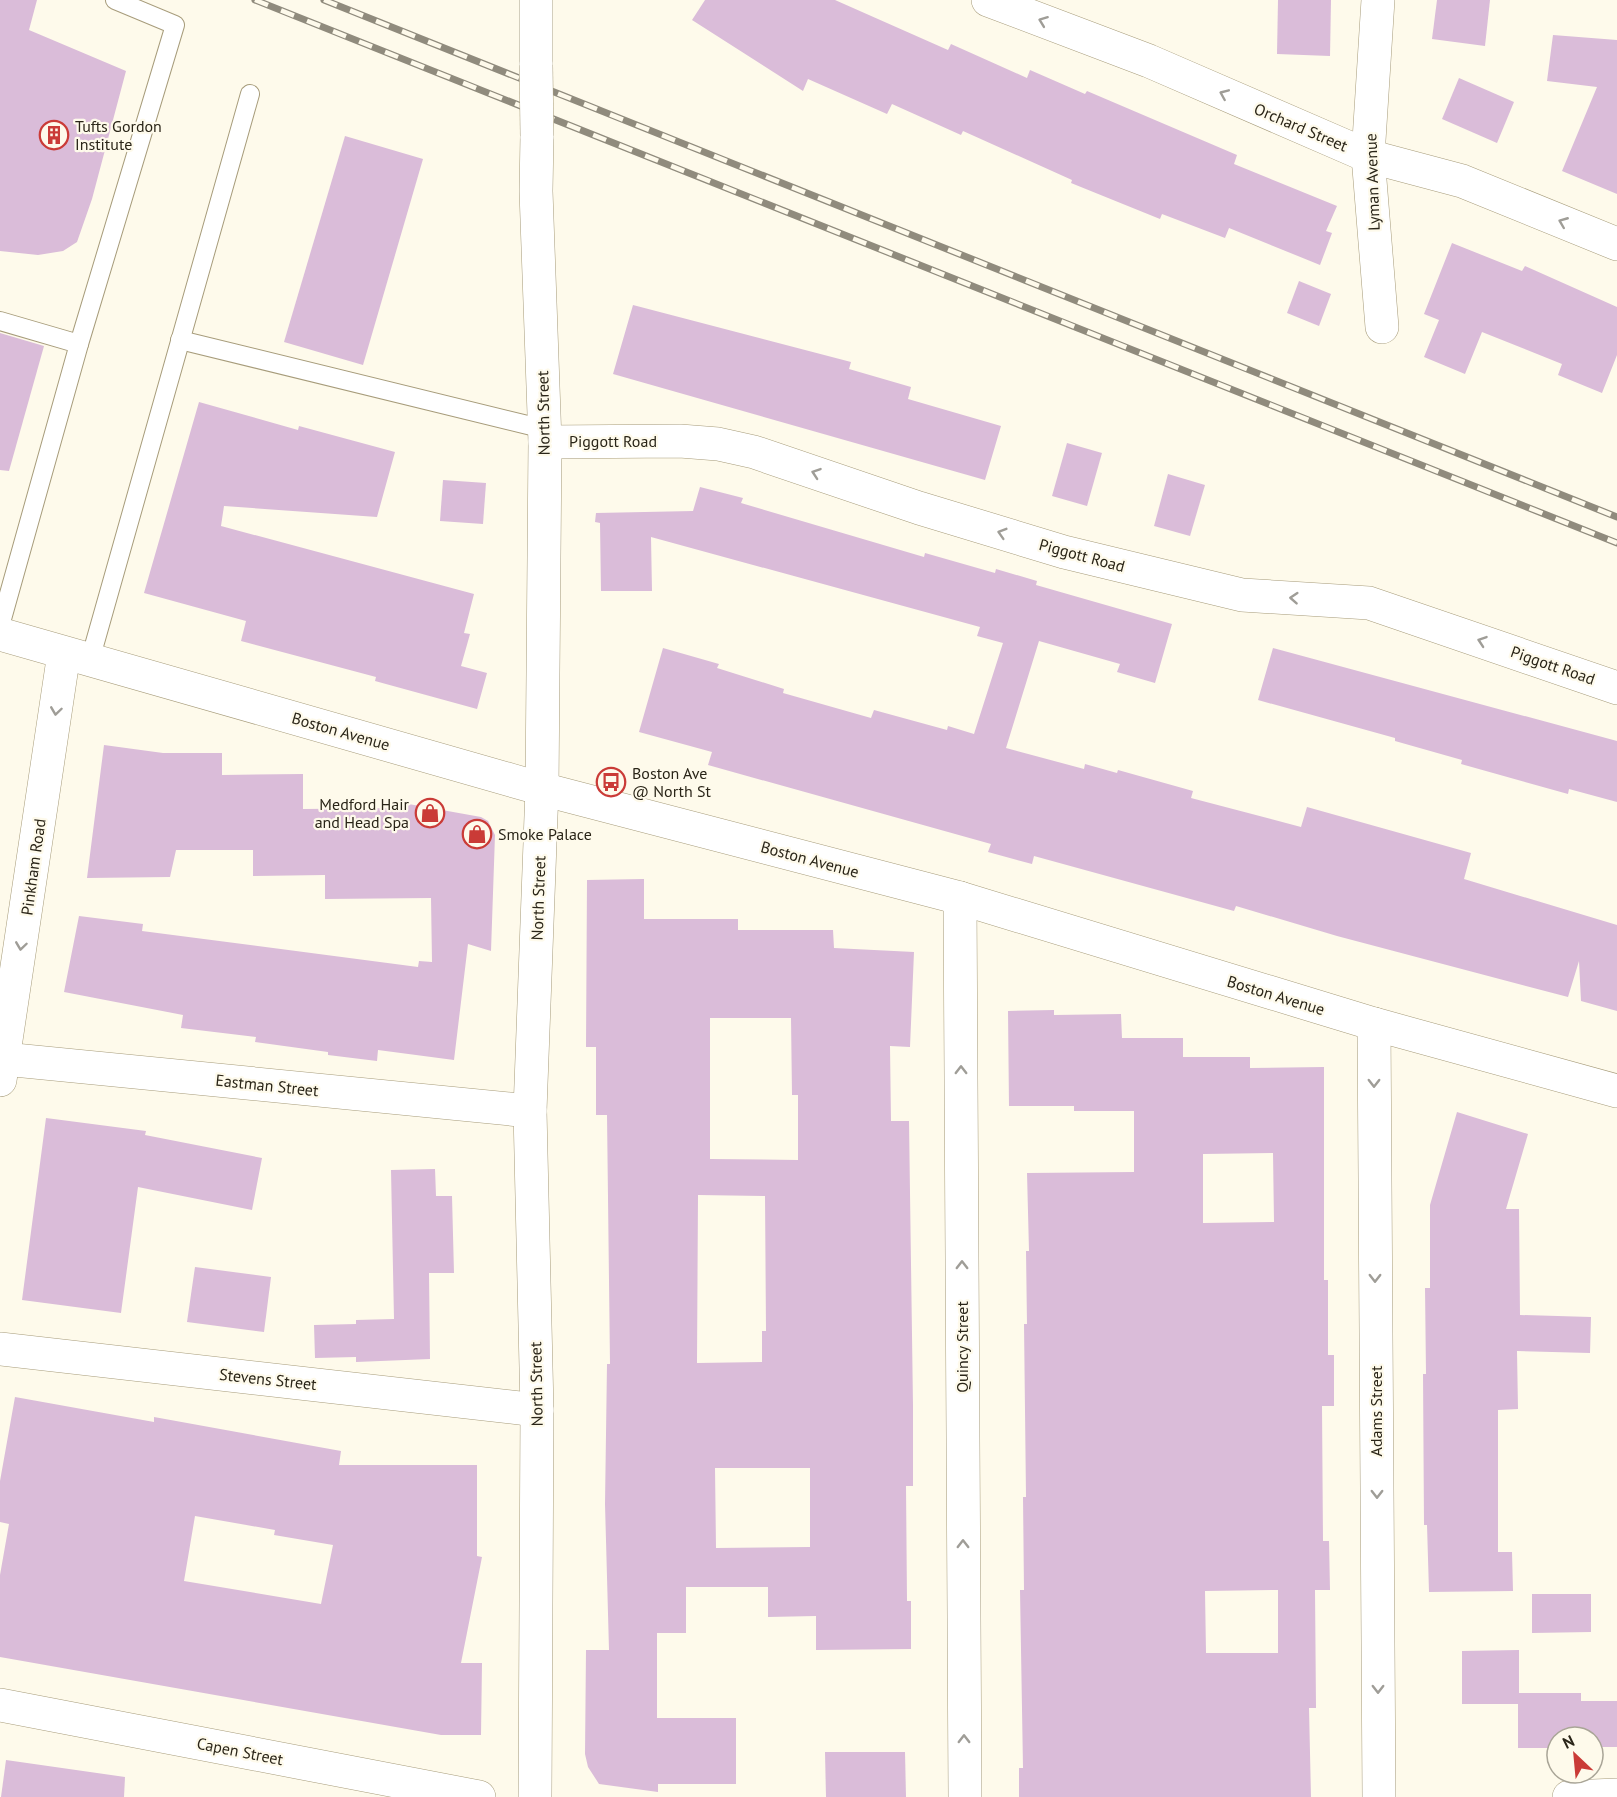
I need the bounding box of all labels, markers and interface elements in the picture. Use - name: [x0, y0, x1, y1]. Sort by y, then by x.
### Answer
- one-way arrow: [1038, 16, 1049, 28]
- one-way arrow: [1219, 89, 1230, 101]
- street label: Orchard Street: [1251, 98, 1351, 156]
- place label: Tufts Gordon Institute: [75, 116, 162, 154]
- building icon: Tufts Gordon Institute: [38, 119, 70, 151]
- street label: Lyman Avenue: [1360, 133, 1384, 231]
- one-way arrow: [1558, 217, 1569, 229]
- street label: North Street: [532, 370, 554, 455]
- street label: Piggott Road: [569, 431, 657, 451]
- one-way arrow: [811, 468, 822, 480]
- one-way arrow: [997, 528, 1008, 540]
- street label: Piggott Road: [1037, 534, 1127, 576]
- one-way arrow: [1289, 592, 1298, 605]
- one-way arrow: [1477, 636, 1488, 649]
- street label: Piggott Road: [1508, 641, 1598, 689]
- one-way arrow: [50, 707, 62, 716]
- street label: Boston Avenue: [290, 707, 392, 755]
- place label: Boston Ave @ North St: [632, 763, 712, 801]
- bus stop icon: Boston Ave @ North St: [595, 766, 627, 798]
- place label: Medford Hair and Head Spa: [315, 794, 410, 832]
- shop icon: Medford Hair and Head Spa: [414, 797, 446, 829]
- street label: Pinkham Road: [16, 817, 50, 917]
- shop icon: Smoke Palace: [461, 818, 493, 850]
- place label: Smoke Palace: [498, 824, 592, 844]
- street label: Boston Avenue: [759, 836, 861, 882]
- street label: North Street: [527, 855, 549, 941]
- one-way arrow: [15, 940, 28, 950]
- street label: Boston Avenue: [1225, 971, 1327, 1019]
- one-way arrow: [955, 1065, 967, 1074]
- street label: Eastman Street: [214, 1070, 320, 1100]
- one-way arrow: [1368, 1078, 1380, 1087]
- one-way arrow: [956, 1260, 968, 1269]
- one-way arrow: [1369, 1273, 1381, 1282]
- street label: Quincy Street: [952, 1301, 972, 1393]
- street label: North Street: [525, 1341, 547, 1426]
- street label: Stevens Street: [218, 1364, 318, 1394]
- street label: Adams Street: [1366, 1365, 1386, 1456]
- one-way arrow: [1371, 1489, 1383, 1498]
- one-way arrow: [957, 1539, 969, 1548]
- one-way arrow: [1372, 1684, 1385, 1693]
- north arrow: [1545, 1725, 1605, 1785]
- text: N: [1559, 1730, 1578, 1753]
- street label: Capen Street: [195, 1733, 285, 1769]
- one-way arrow: [958, 1734, 970, 1743]

